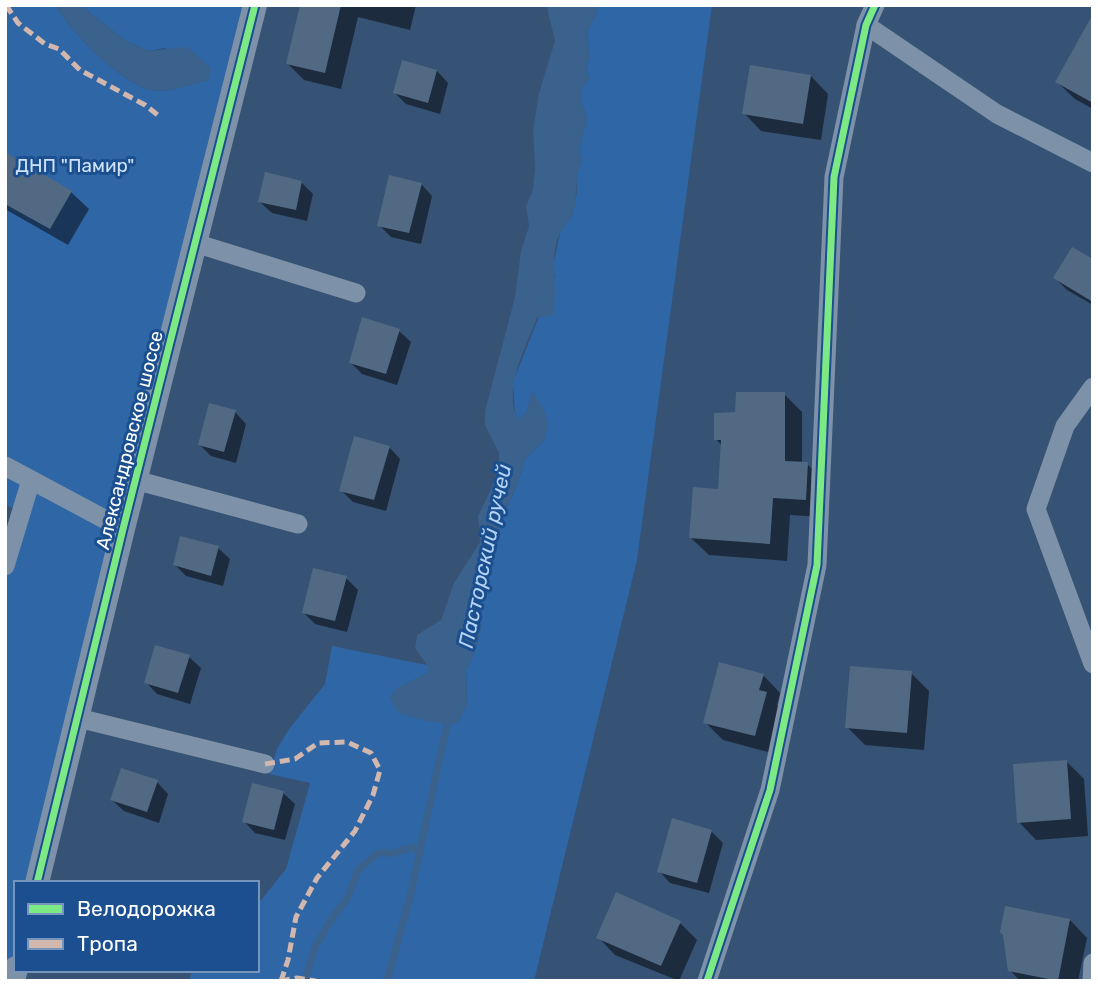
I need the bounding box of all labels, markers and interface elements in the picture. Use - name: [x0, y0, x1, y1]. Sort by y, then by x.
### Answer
- park label: ДНП "Памир": [16, 154, 134, 177]
- street label: Александровское шоссе: [91, 328, 168, 552]
- water label: Пасторский ручей: [453, 461, 516, 650]
- legend: [14, 881, 259, 972]
- text: Велодорожка: [77, 896, 216, 921]
- text: Тропа: [77, 931, 138, 956]

